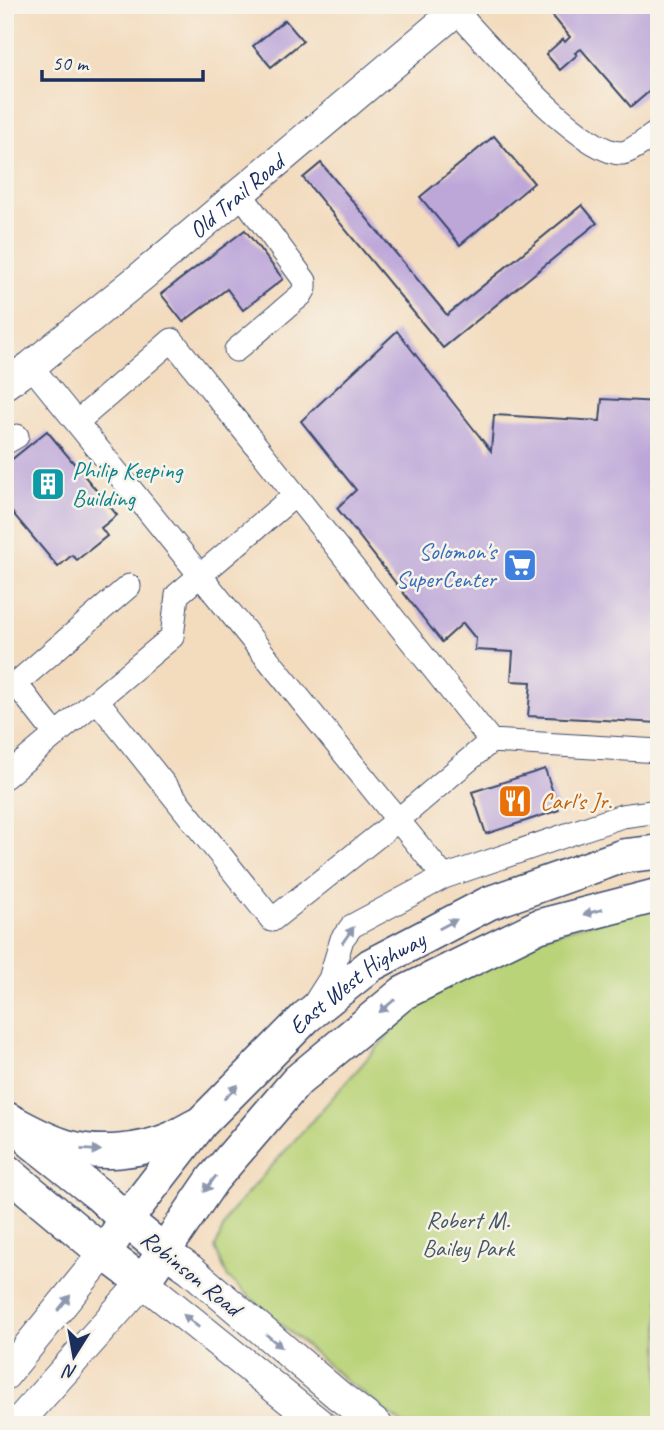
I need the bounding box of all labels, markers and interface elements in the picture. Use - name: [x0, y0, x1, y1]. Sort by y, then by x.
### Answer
- scale bar: [42, 38, 203, 82]
- text: 50 m: [52, 50, 90, 76]
- street label: Old Trail Road: [183, 145, 293, 245]
- place label: Philip Keeping Building: [72, 455, 184, 513]
- building icon: Philip Keeping Building: [29, 465, 67, 503]
- place label: Solomon's SuperCenter: [396, 536, 499, 594]
- supermarket icon: Solomon's SuperCenter: [501, 546, 539, 584]
- restaurant icon: Carl's Jr.: [496, 782, 534, 820]
- place label: Carl's Jr.: [540, 786, 612, 816]
- one-way arrow: [582, 907, 604, 918]
- one-way arrow: [438, 919, 458, 930]
- street label: East West Highway: [282, 924, 432, 1041]
- one-way arrow: [341, 925, 354, 945]
- one-way arrow: [379, 998, 396, 1013]
- one-way arrow: [223, 1084, 239, 1101]
- one-way arrow: [80, 1145, 102, 1156]
- one-way arrow: [204, 1175, 218, 1193]
- park label: Robert M. Bailey Park: [422, 1205, 516, 1263]
- street label: Robinson Road: [135, 1223, 250, 1325]
- one-way arrow: [56, 1294, 70, 1312]
- one-way arrow: [183, 1314, 200, 1329]
- north arrow: [38, 1322, 108, 1392]
- one-way arrow: [265, 1333, 282, 1348]
- text: N: [60, 1358, 79, 1385]

